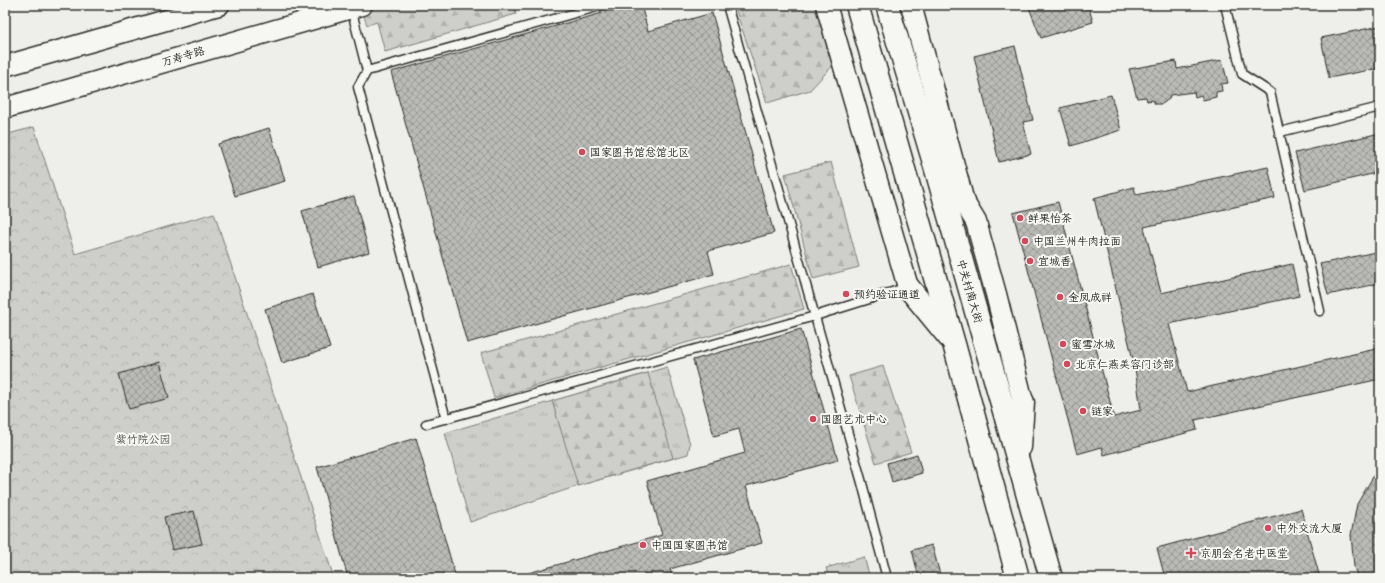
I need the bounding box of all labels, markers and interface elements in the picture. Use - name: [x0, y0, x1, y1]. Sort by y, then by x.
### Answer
- street label: 万寿寺路: [159, 41, 207, 72]
- place label: 国家图书馆总馆北区: [590, 143, 689, 162]
- marker: 国家图书馆总馆北区: [577, 147, 587, 157]
- place label: 鲜果怡茶: [1028, 209, 1072, 228]
- marker: 鲜果怡茶: [1015, 213, 1025, 223]
- place label: 中国兰州牛肉拉面: [1033, 232, 1121, 251]
- marker: 中国兰州牛肉拉面: [1020, 236, 1030, 246]
- place label: 宜城香: [1038, 252, 1071, 271]
- marker: 宜城香: [1025, 256, 1035, 266]
- street label: 中关村南大街: [951, 257, 988, 326]
- place label: 预约验证通道: [854, 285, 920, 304]
- place label: 金凤成祥: [1068, 288, 1112, 307]
- marker: 预约验证通道: [841, 289, 851, 299]
- marker: 金凤成祥: [1055, 292, 1065, 302]
- place label: 蜜雪冰城: [1071, 335, 1115, 354]
- marker: 蜜雪冰城: [1058, 339, 1068, 349]
- place label: 北京仁燕美容门诊部: [1075, 355, 1174, 374]
- marker: 北京仁燕美容门诊部: [1062, 359, 1072, 369]
- place label: 链家: [1091, 402, 1113, 421]
- marker: 链家: [1078, 406, 1088, 416]
- place label: 国图艺术中心: [821, 410, 887, 429]
- marker: 国图艺术中心: [808, 414, 818, 424]
- park label: 紫竹院公园: [116, 430, 171, 449]
- place label: 中外交流大厦: [1276, 519, 1342, 538]
- marker: 中外交流大厦: [1263, 523, 1273, 533]
- place label: 中国国家图书馆: [651, 536, 728, 555]
- marker: 中国国家图书馆: [638, 540, 648, 550]
- place label: 京朋会名老中医堂: [1200, 544, 1288, 563]
- marker: 京朋会名老中医堂: [1185, 547, 1197, 559]

